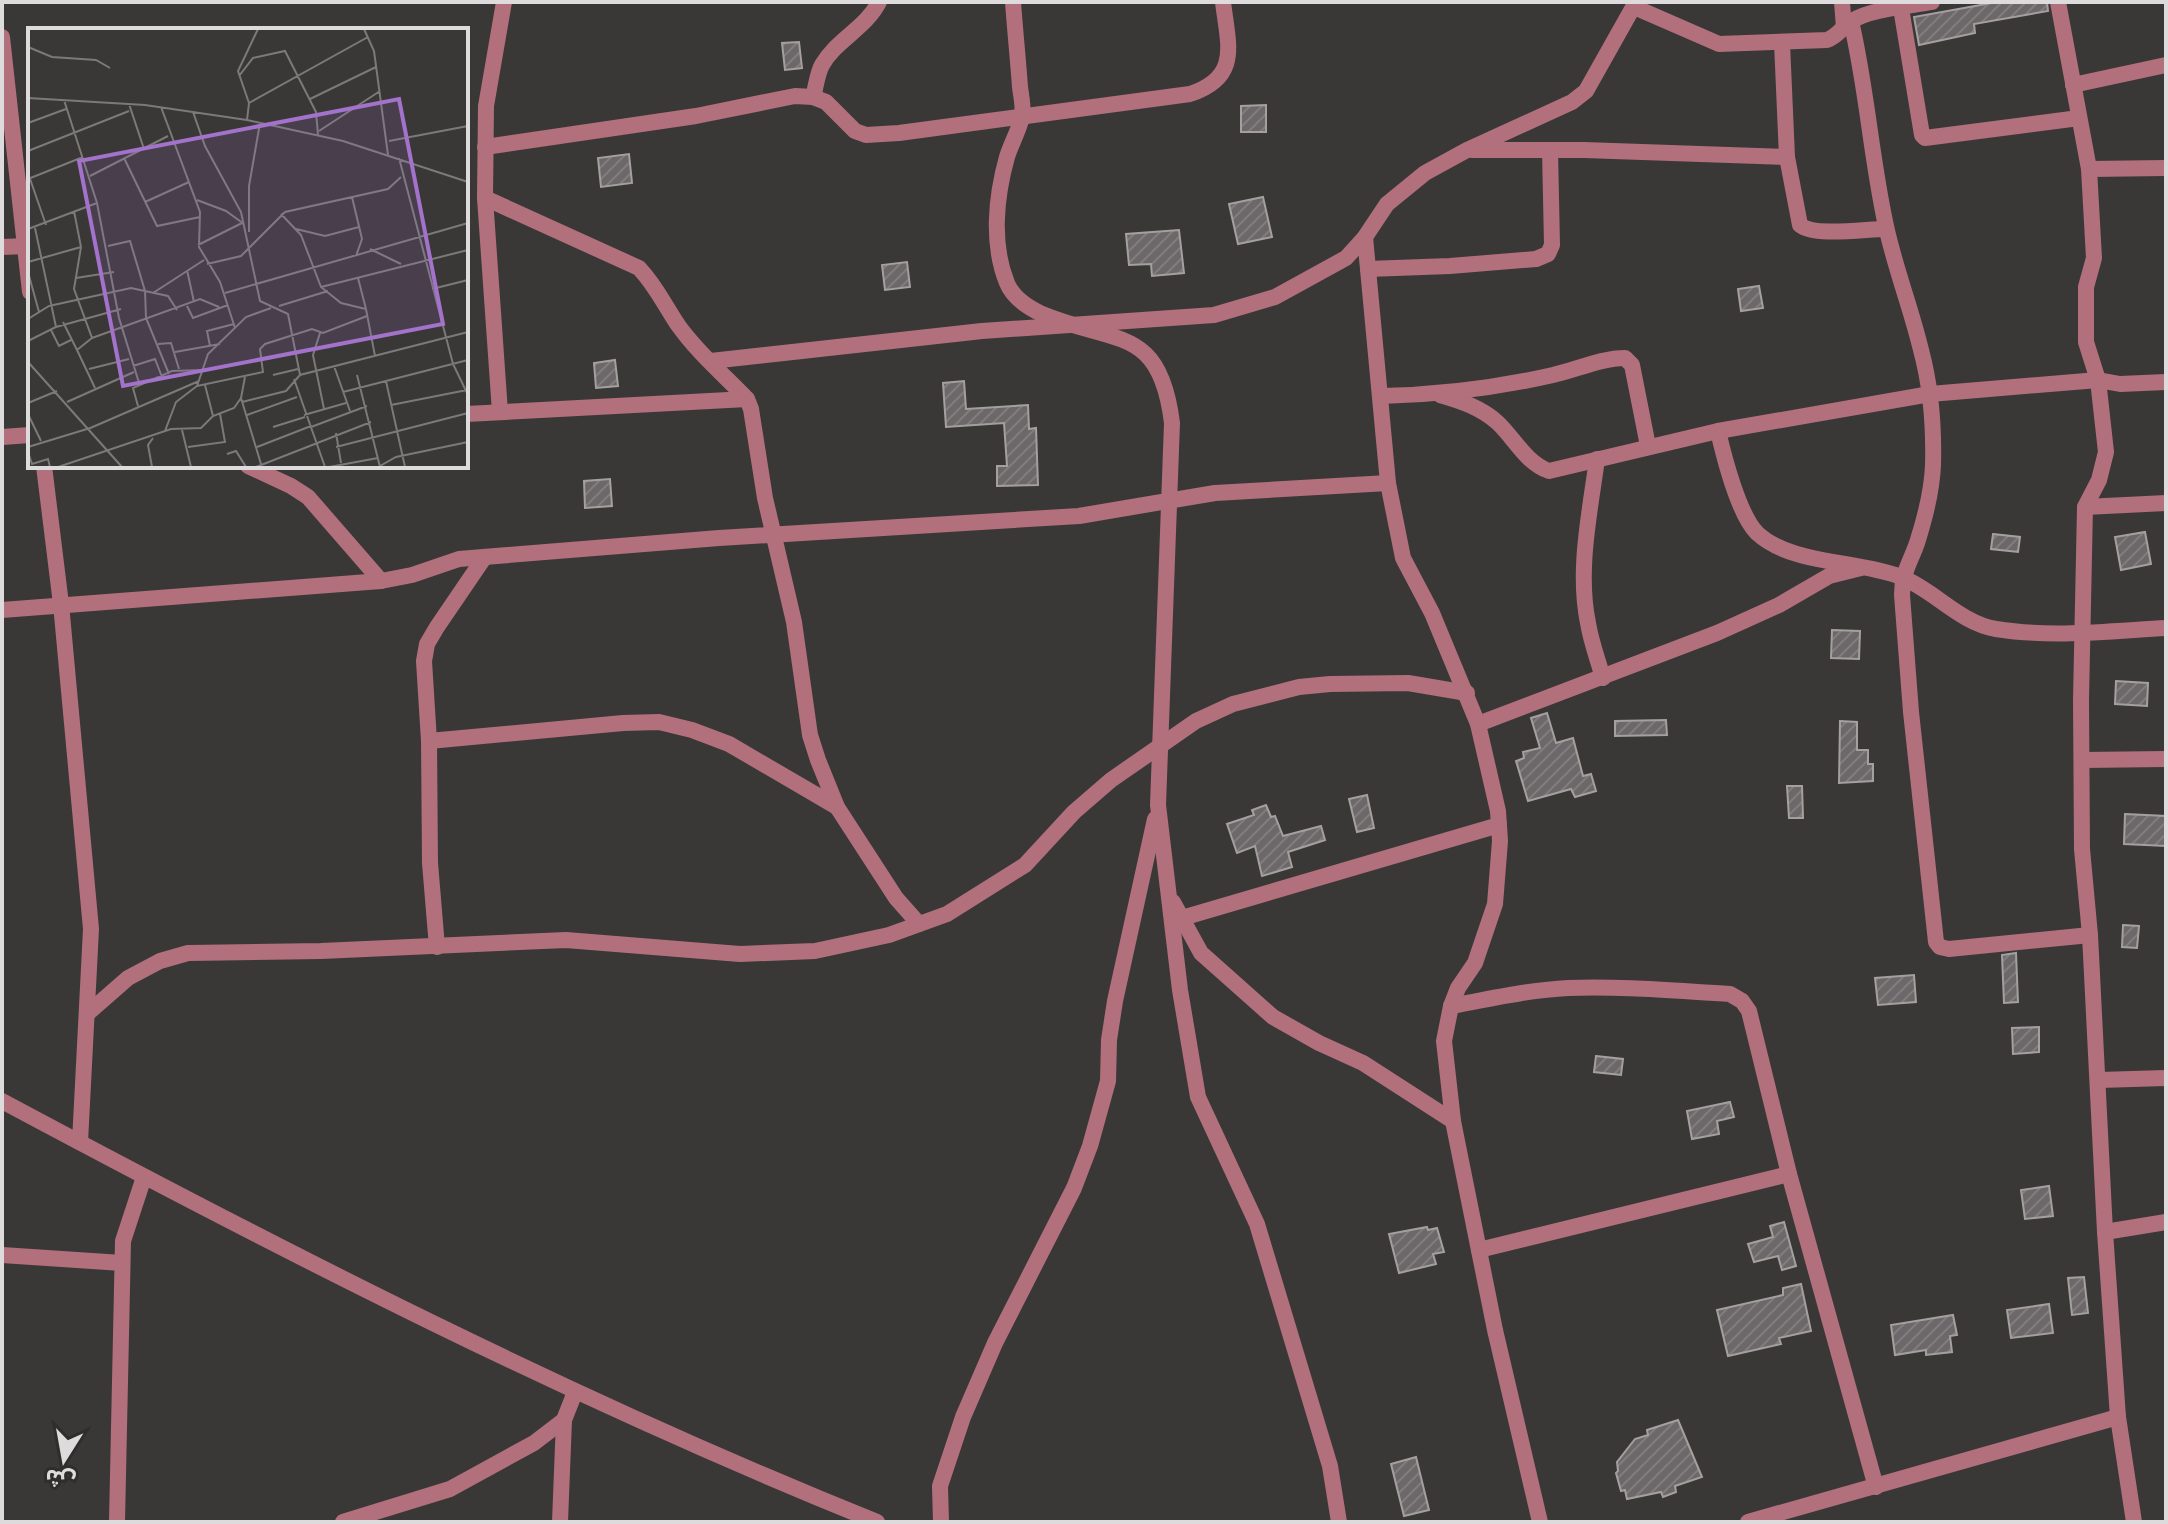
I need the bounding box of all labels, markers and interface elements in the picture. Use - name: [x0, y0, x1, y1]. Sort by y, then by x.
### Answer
- inset map: [28, 28, 468, 468]
- north arrow: [24, 1420, 104, 1500]
- text: ش: [43, 1464, 77, 1494]

